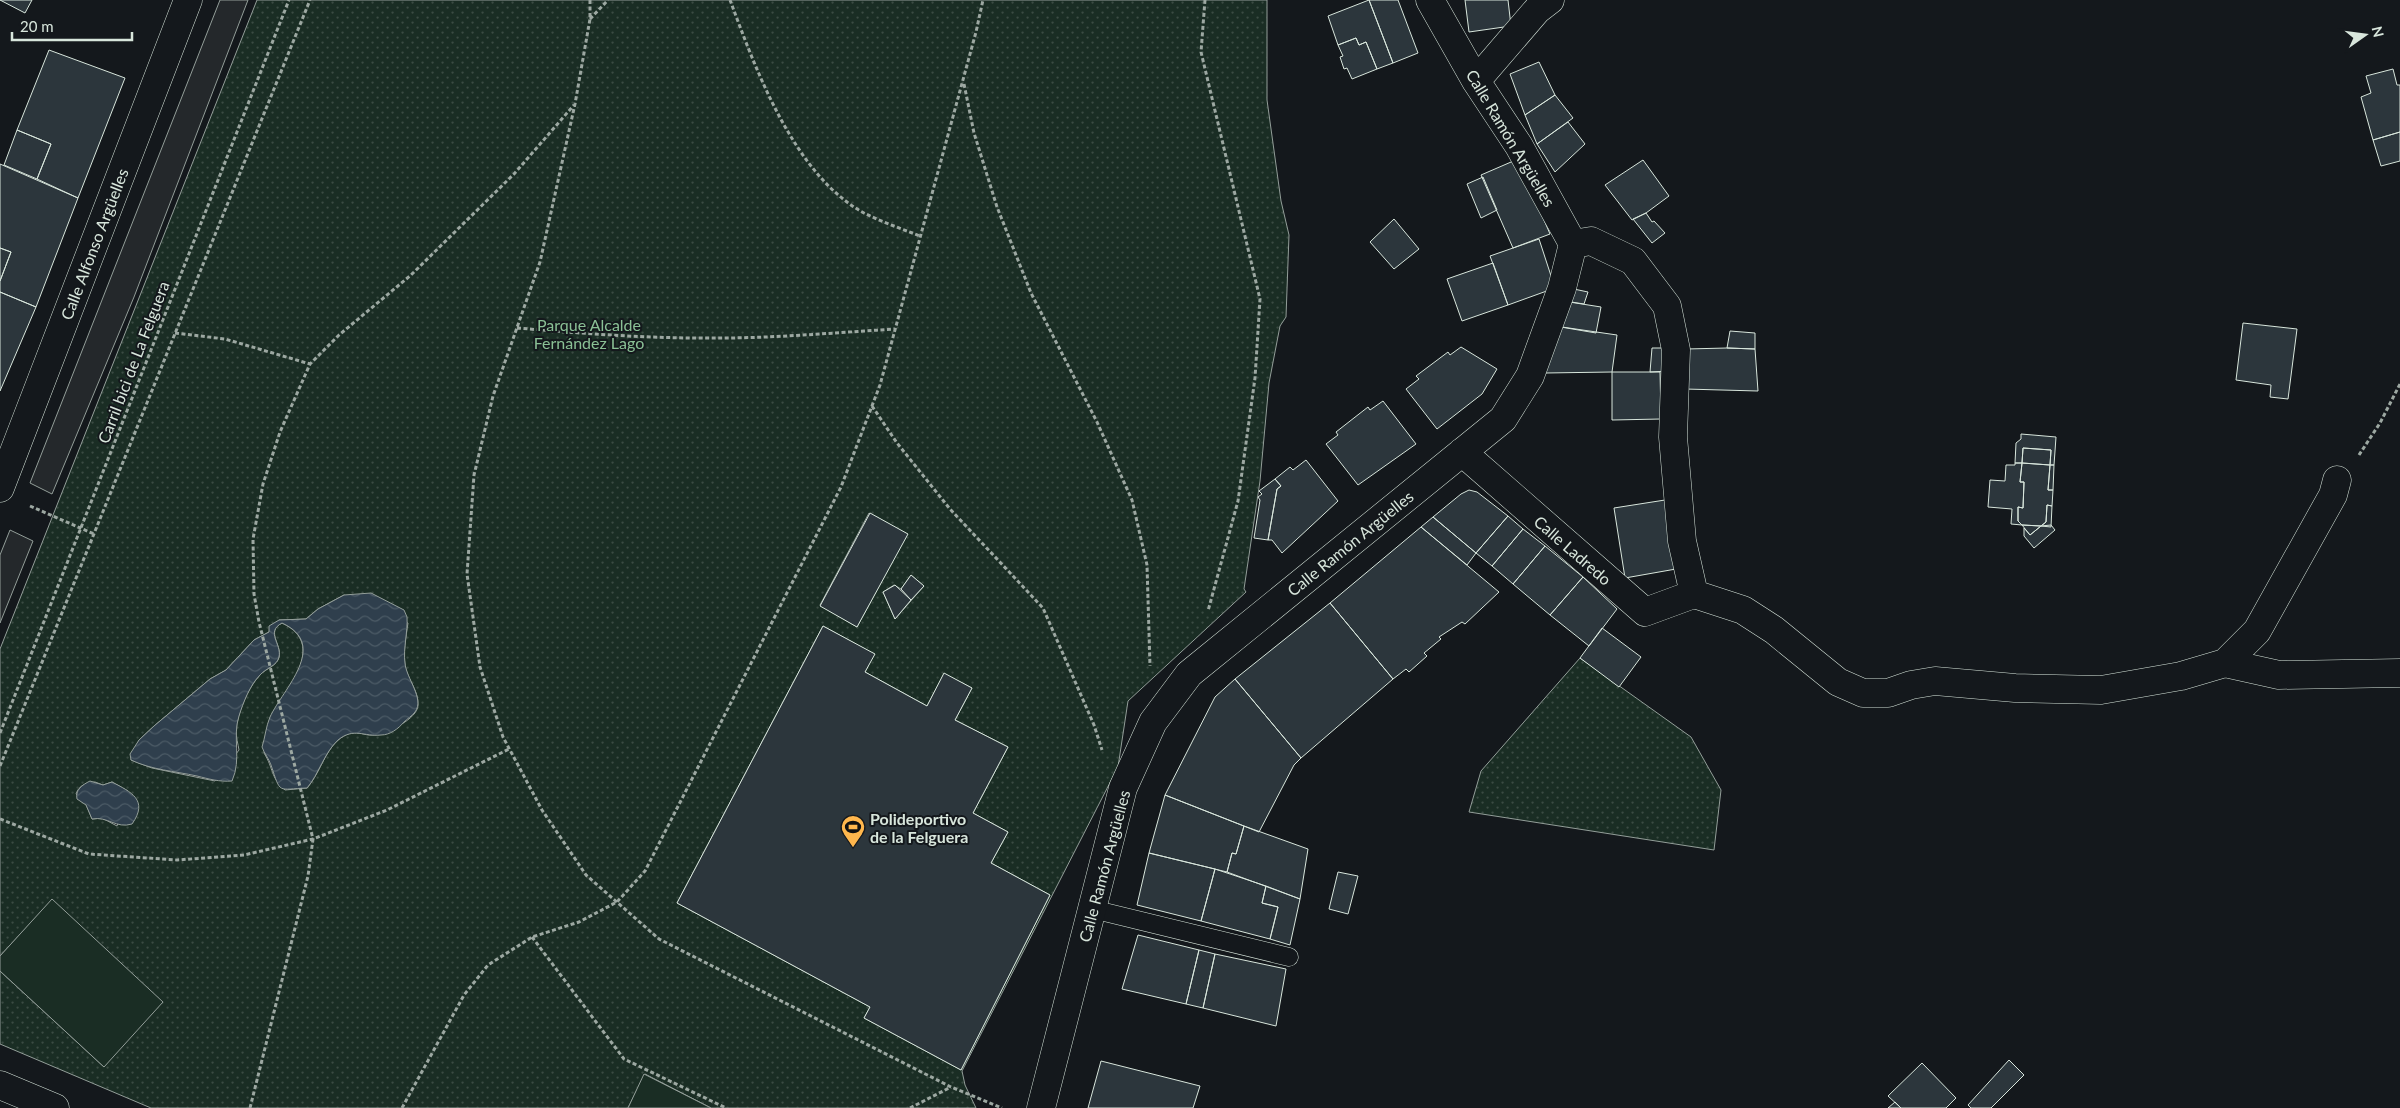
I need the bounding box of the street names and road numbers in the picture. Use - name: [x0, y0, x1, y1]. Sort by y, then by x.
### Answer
- street label: Calle Ramón Argüelles: [1463, 66, 1559, 210]
- street label: Calle Alfonso Argüelles: [56, 165, 132, 322]
- street label: Carril bici de La Felguera: [93, 278, 173, 446]
- street label: Calle Ramón Argüelles: [1283, 486, 1417, 600]
- street label: Calle Ladredo: [1531, 511, 1615, 589]
- street label: Calle Ramón Argüelles: [1075, 788, 1133, 944]

